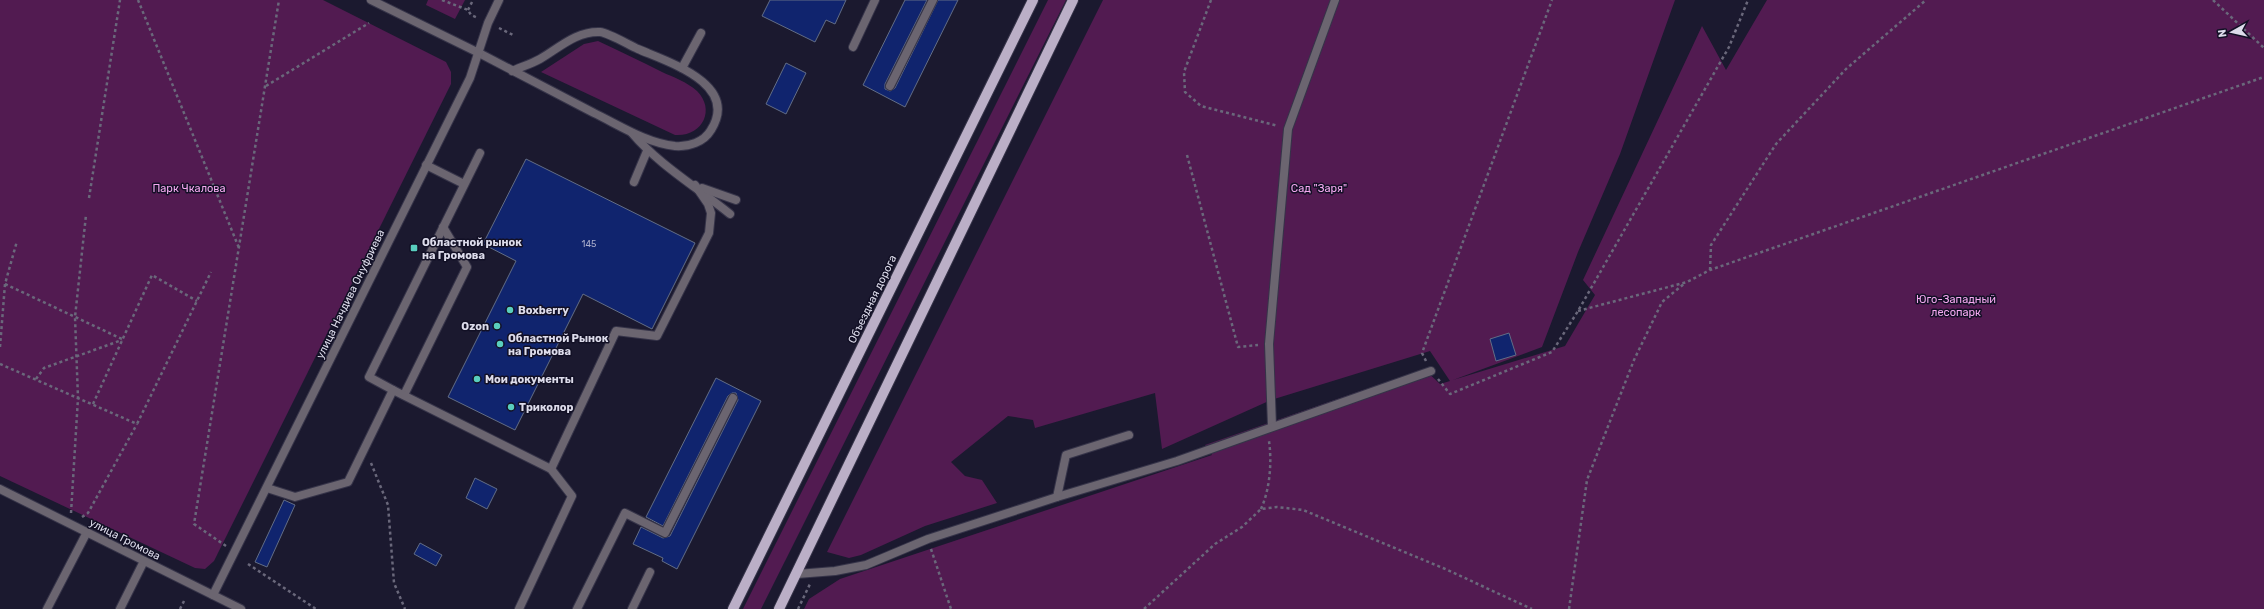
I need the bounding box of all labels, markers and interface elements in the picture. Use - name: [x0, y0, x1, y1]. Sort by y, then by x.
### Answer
- north arrow: [2212, 12, 2252, 52]
- text: N: [2216, 28, 2230, 38]
- park label: Парк Чкалова: [152, 182, 226, 195]
- park label: Сад "Заря": [1291, 182, 1347, 195]
- street label: улица Начдива Онуфриева: [313, 227, 387, 361]
- place label: Областной рынок на Громова: [422, 236, 522, 262]
- house number: 145: [582, 239, 596, 249]
- marker: Областной рынок на Громова: [409, 243, 419, 253]
- street label: Объездная дорога: [845, 253, 899, 345]
- park label: Юго-Западный лесопарк: [1916, 293, 1996, 319]
- place label: Boxberry: [518, 304, 569, 317]
- marker: Boxberry: [505, 305, 515, 315]
- place label: Ozon: [461, 320, 489, 333]
- marker: Ozon: [492, 321, 502, 331]
- place label: Областной Рынок на Громова: [508, 332, 609, 358]
- marker: Областной Рынок на Громова: [495, 339, 505, 349]
- place label: Мои документы: [485, 373, 574, 386]
- marker: Мои документы: [472, 374, 482, 384]
- place label: Триколор: [519, 401, 574, 414]
- marker: Триколор: [506, 402, 516, 412]
- street label: улица Громова: [87, 516, 163, 563]

